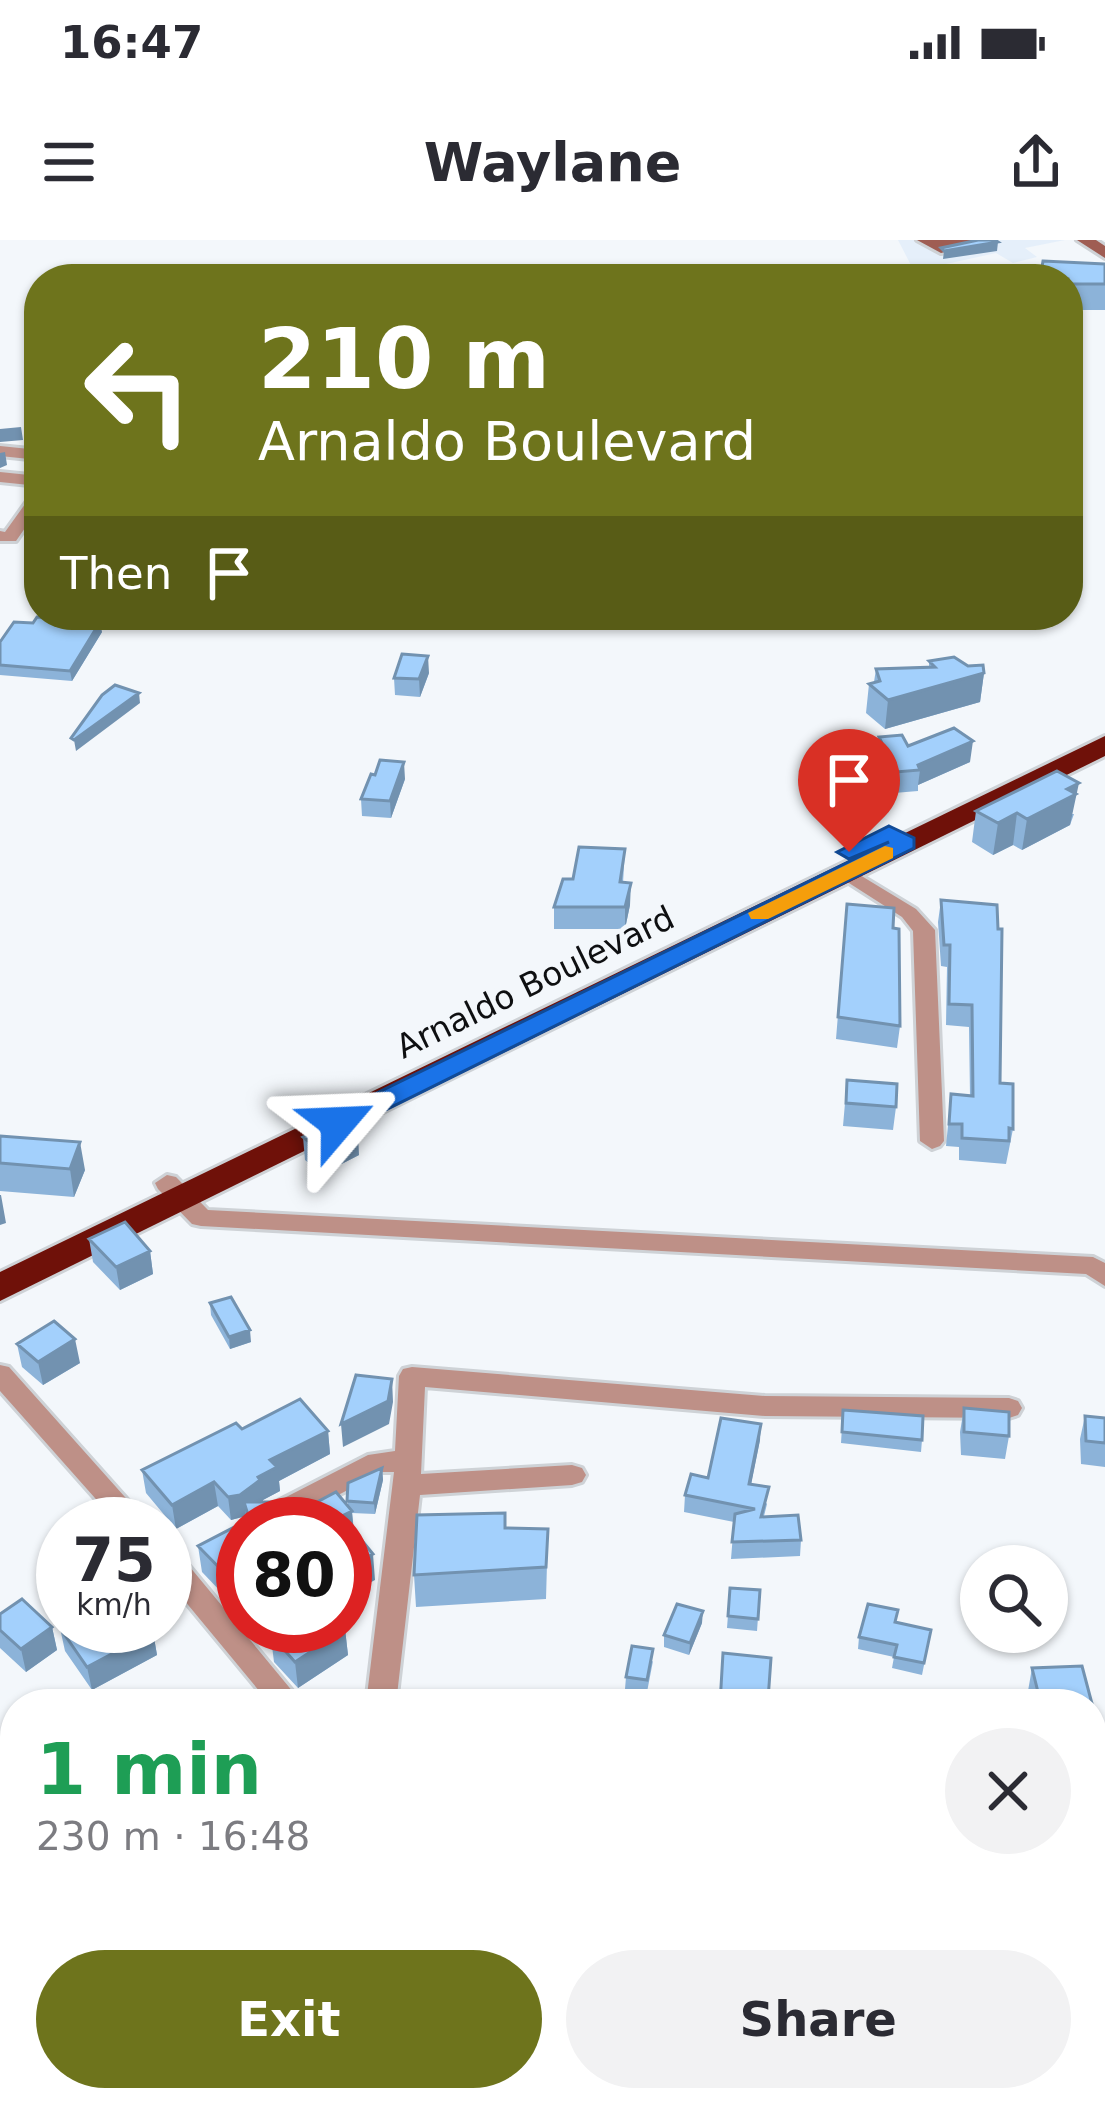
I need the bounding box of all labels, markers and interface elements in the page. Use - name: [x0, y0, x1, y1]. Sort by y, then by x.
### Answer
- text: 16:47: [60, 16, 203, 69]
- icon: menu: [36, 129, 102, 195]
- icon: share: [1003, 129, 1069, 195]
- text: Waylane: [424, 131, 681, 194]
- text: 210 m: [258, 310, 550, 408]
- icon: left: [60, 312, 216, 468]
- text: Arnaldo Boulevard: [258, 410, 756, 473]
- icon: arrive: [196, 540, 262, 606]
- text: Then: [60, 547, 172, 600]
- pin: [798, 729, 900, 852]
- icon: arrive: [816, 747, 882, 813]
- street label: Arnaldo Boulevard: [390, 898, 680, 1066]
- position arrow: [275, 1060, 401, 1186]
- speed limit sign: 80: [216, 1497, 372, 1653]
- text: 75: [72, 1525, 156, 1595]
- map controls: [960, 1545, 1068, 1653]
- button: search: [960, 1545, 1068, 1653]
- text: km/h: [76, 1587, 152, 1622]
- text: 1 min: [36, 1727, 262, 1811]
- button: close: [945, 1728, 1071, 1854]
- text: 230 m · 16:48: [36, 1814, 310, 1859]
- button: Exit: [36, 1950, 542, 2088]
- button: Share: [566, 1950, 1071, 2088]

